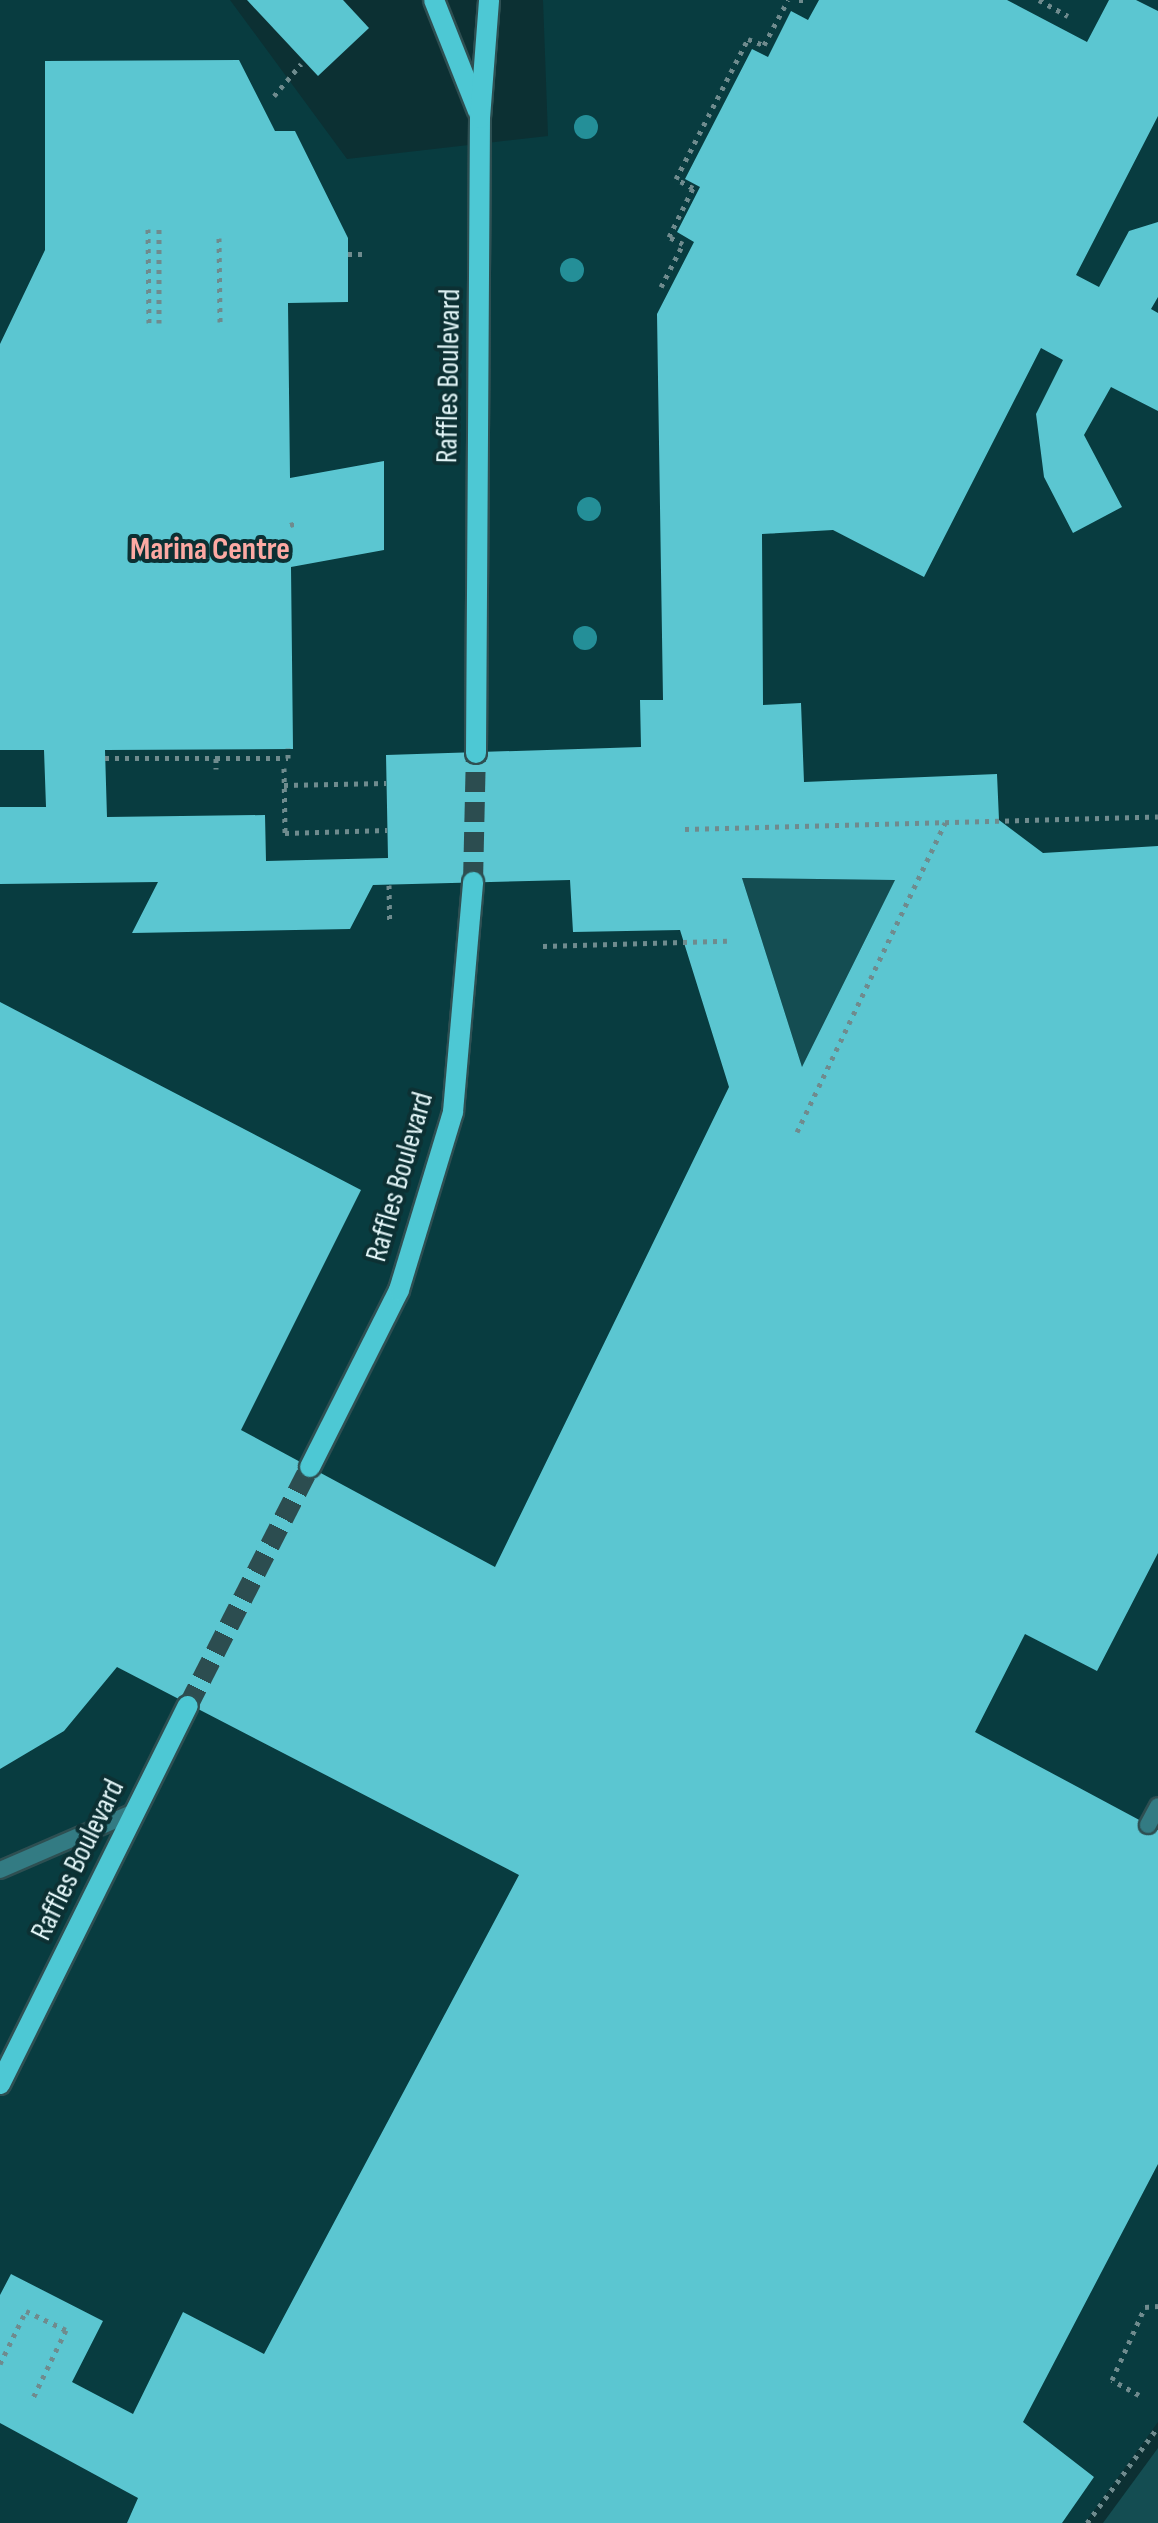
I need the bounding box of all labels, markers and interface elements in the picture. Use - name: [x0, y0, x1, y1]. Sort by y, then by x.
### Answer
- street label: Raffles Boulevard: [429, 288, 469, 464]
- district label: Marina Centre: [130, 531, 290, 569]
- street label: Raffles Boulevard: [359, 1088, 441, 1266]
- street label: Raffles Boulevard: [24, 1774, 132, 1946]

